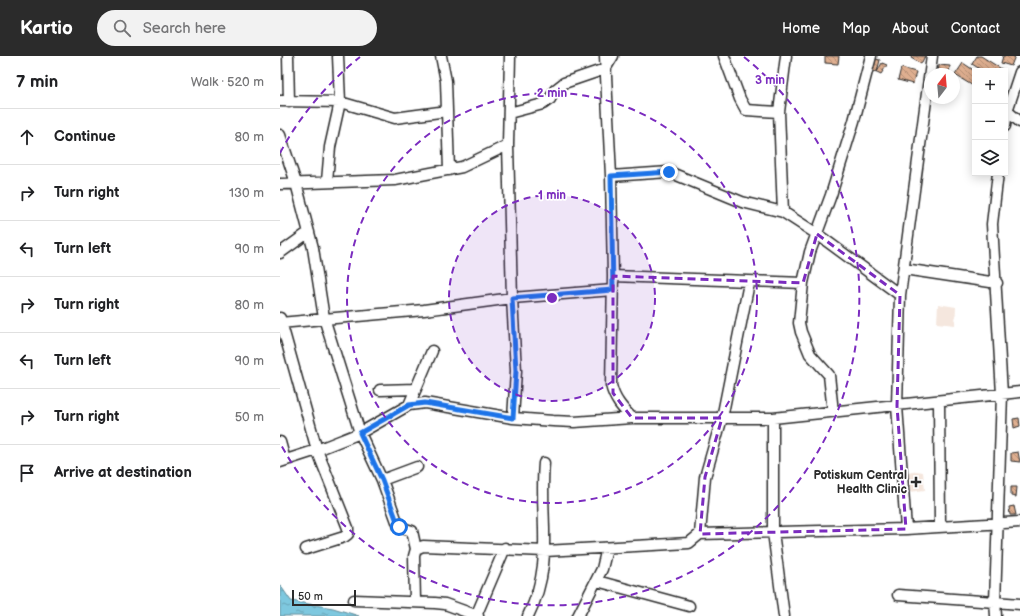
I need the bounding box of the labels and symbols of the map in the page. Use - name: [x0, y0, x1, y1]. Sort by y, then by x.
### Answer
- north arrow: [924, 68, 960, 104]
- text: 3 min: [755, 73, 785, 88]
- text: 2 min: [537, 86, 567, 101]
- route end: [660, 163, 678, 181]
- text: 1 min: [538, 188, 566, 203]
- centre of rings: [545, 291, 559, 305]
- place label: Potiskum Central Health Clinic: [813, 468, 907, 497]
- marker: Potiskum Central Health Clinic: [910, 476, 922, 488]
- route start: [390, 518, 408, 536]
- scale bar: [292, 588, 356, 607]

